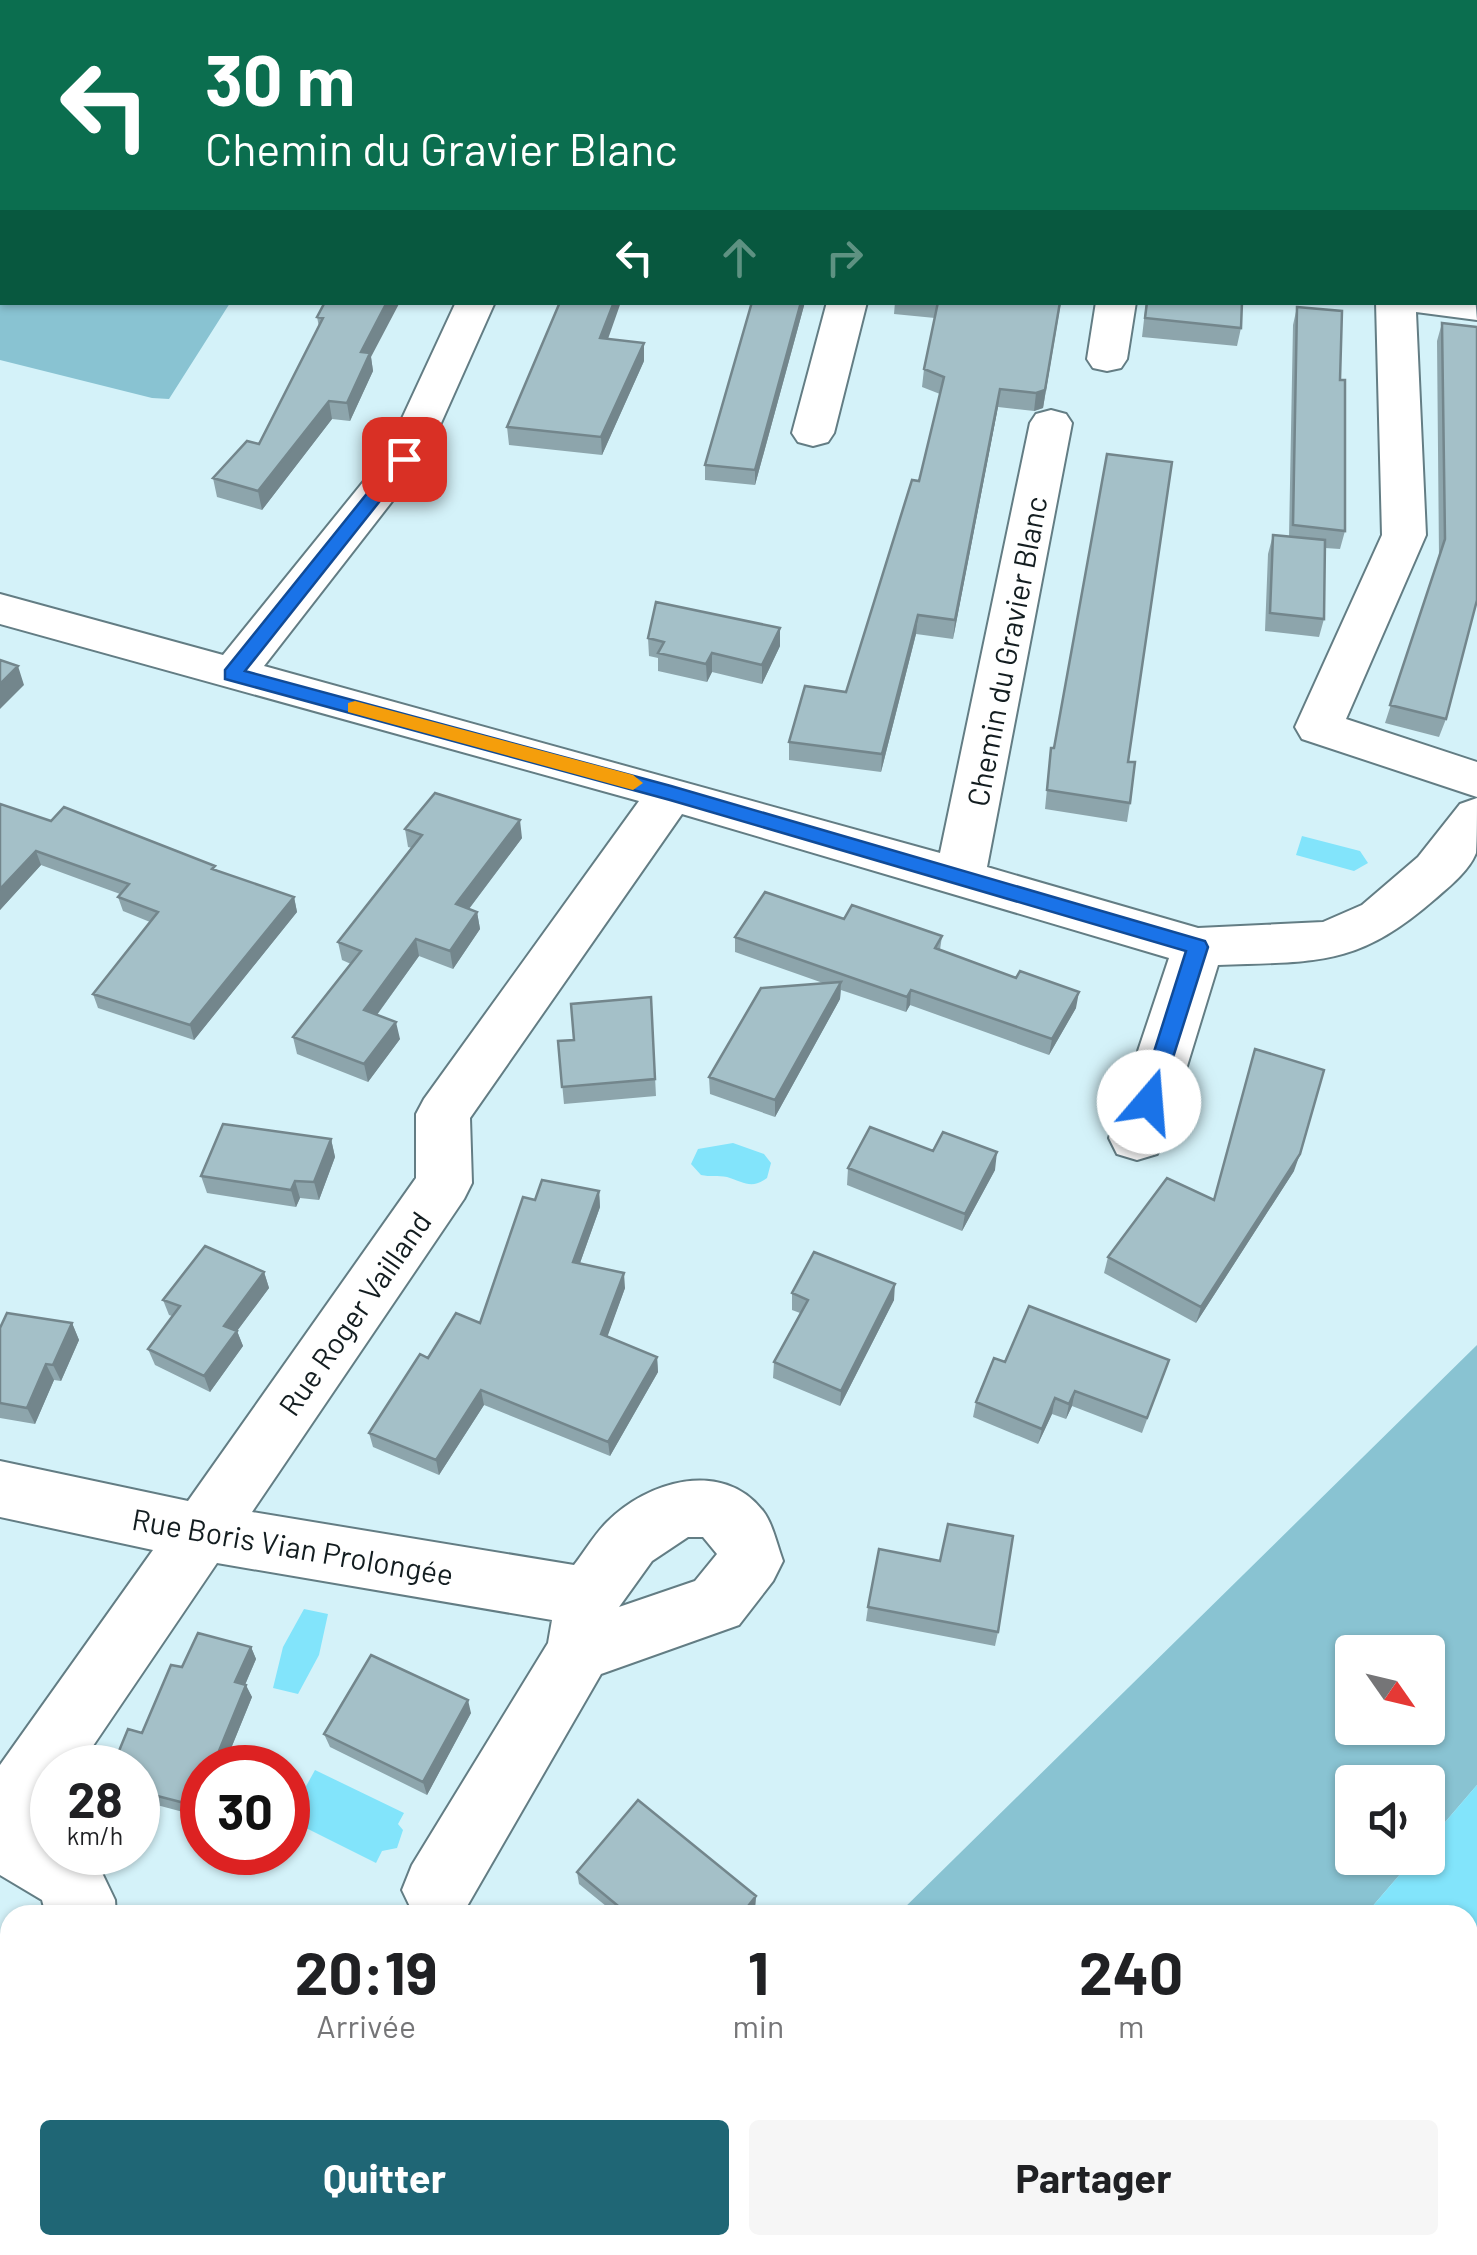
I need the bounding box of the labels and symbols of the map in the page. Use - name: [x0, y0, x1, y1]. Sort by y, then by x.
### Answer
- pin: [362, 417, 447, 502]
- street label: Chemin du Gravier Blanc: [958, 493, 1054, 809]
- position arrow: [1097, 1050, 1201, 1154]
- street label: Rue Roger Vailland: [270, 1204, 438, 1422]
- street label: Rue Boris Vian Prolongée: [129, 1500, 457, 1592]
- north arrow: [1335, 1635, 1445, 1745]
- speed limit sign: 30: [180, 1745, 310, 1875]

